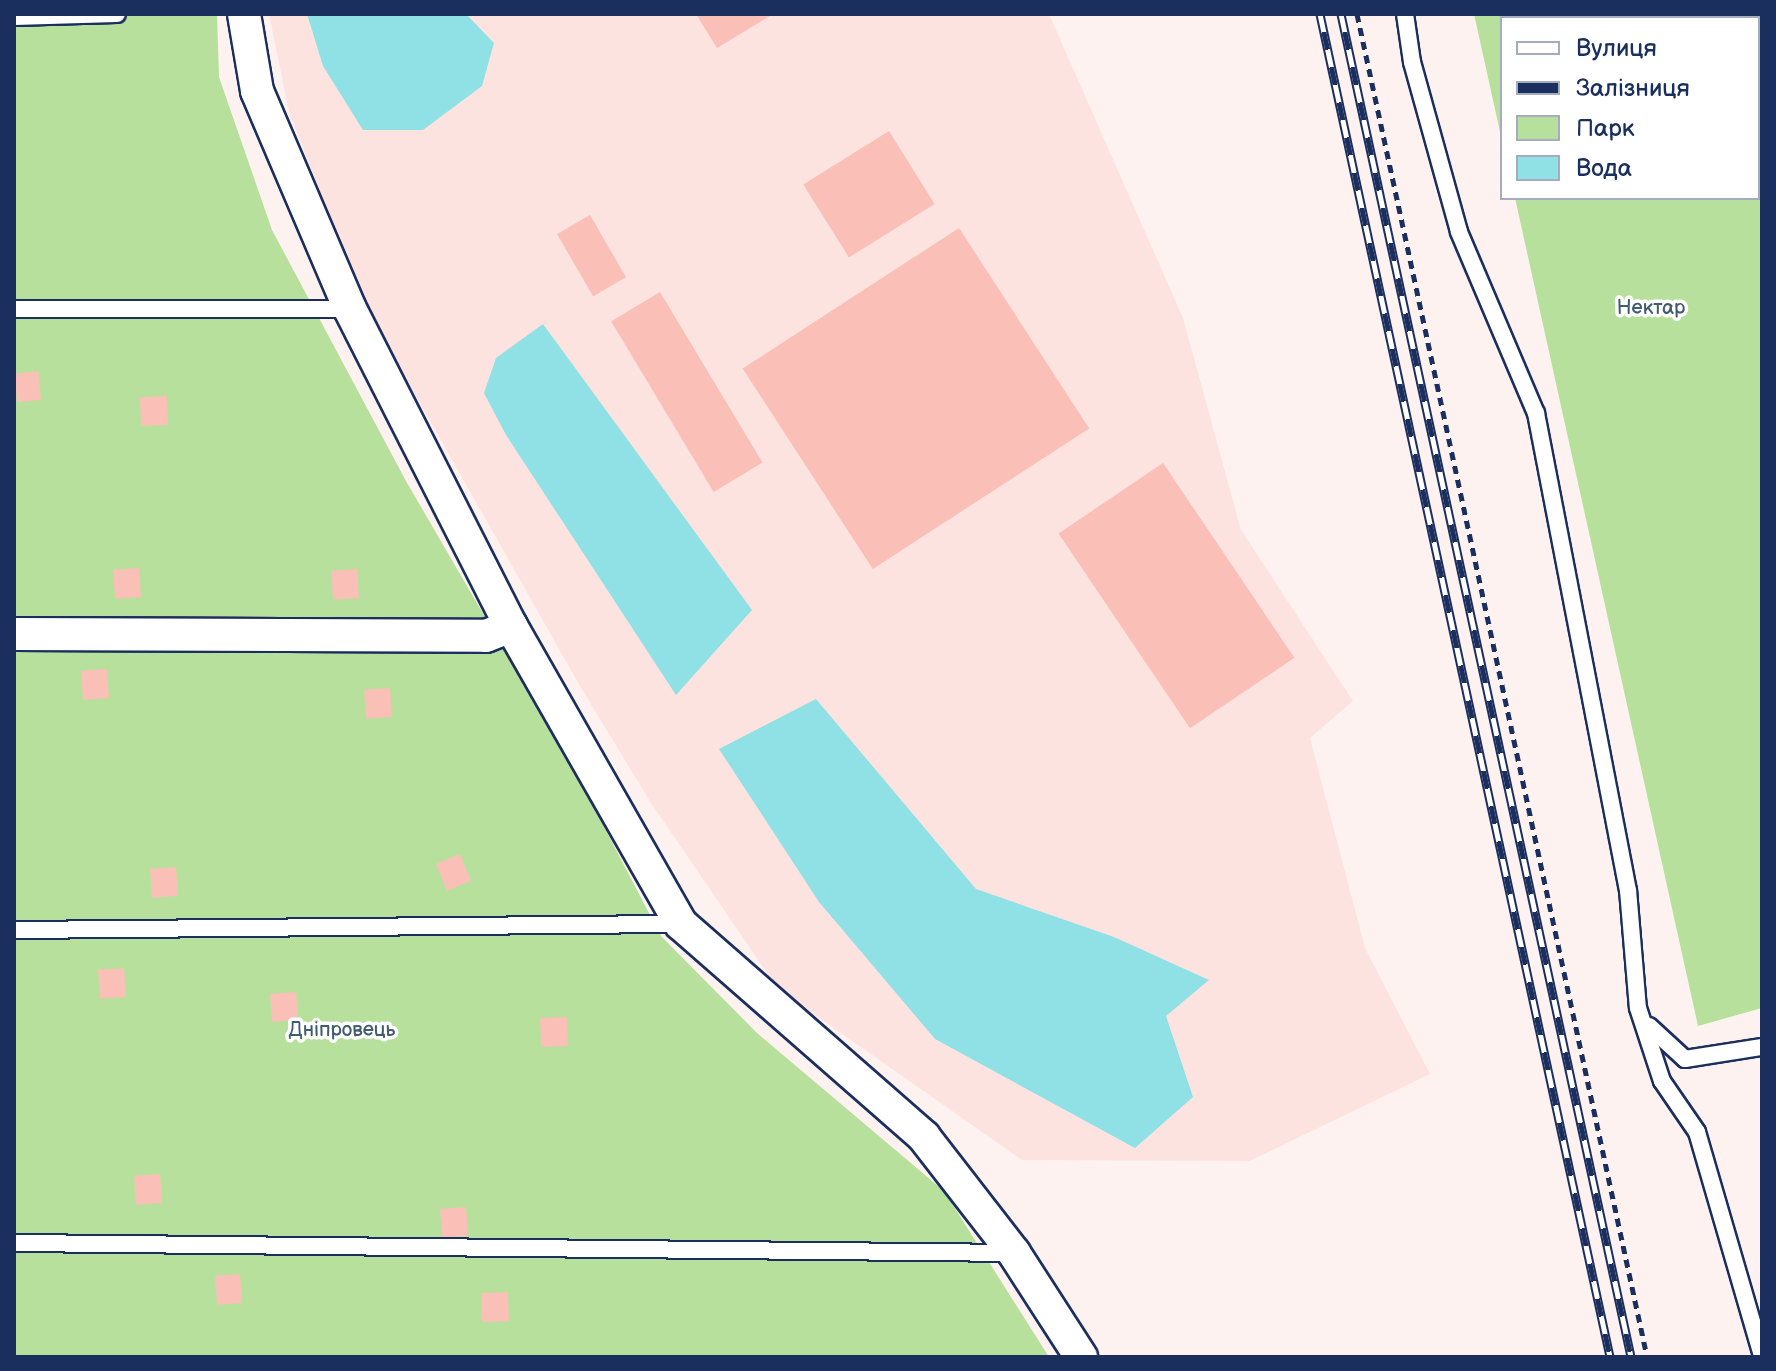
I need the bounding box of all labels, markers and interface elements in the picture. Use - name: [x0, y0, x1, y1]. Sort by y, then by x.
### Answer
- legend: [1500, 16, 1760, 200]
- text: Вулиця: [1576, 34, 1657, 63]
- text: Залізниця: [1576, 74, 1690, 103]
- text: Парк: [1576, 114, 1634, 143]
- text: Вода: [1576, 154, 1632, 183]
- park label: Нектар: [1617, 296, 1685, 320]
- park label: Дніпровець: [289, 1018, 395, 1042]

